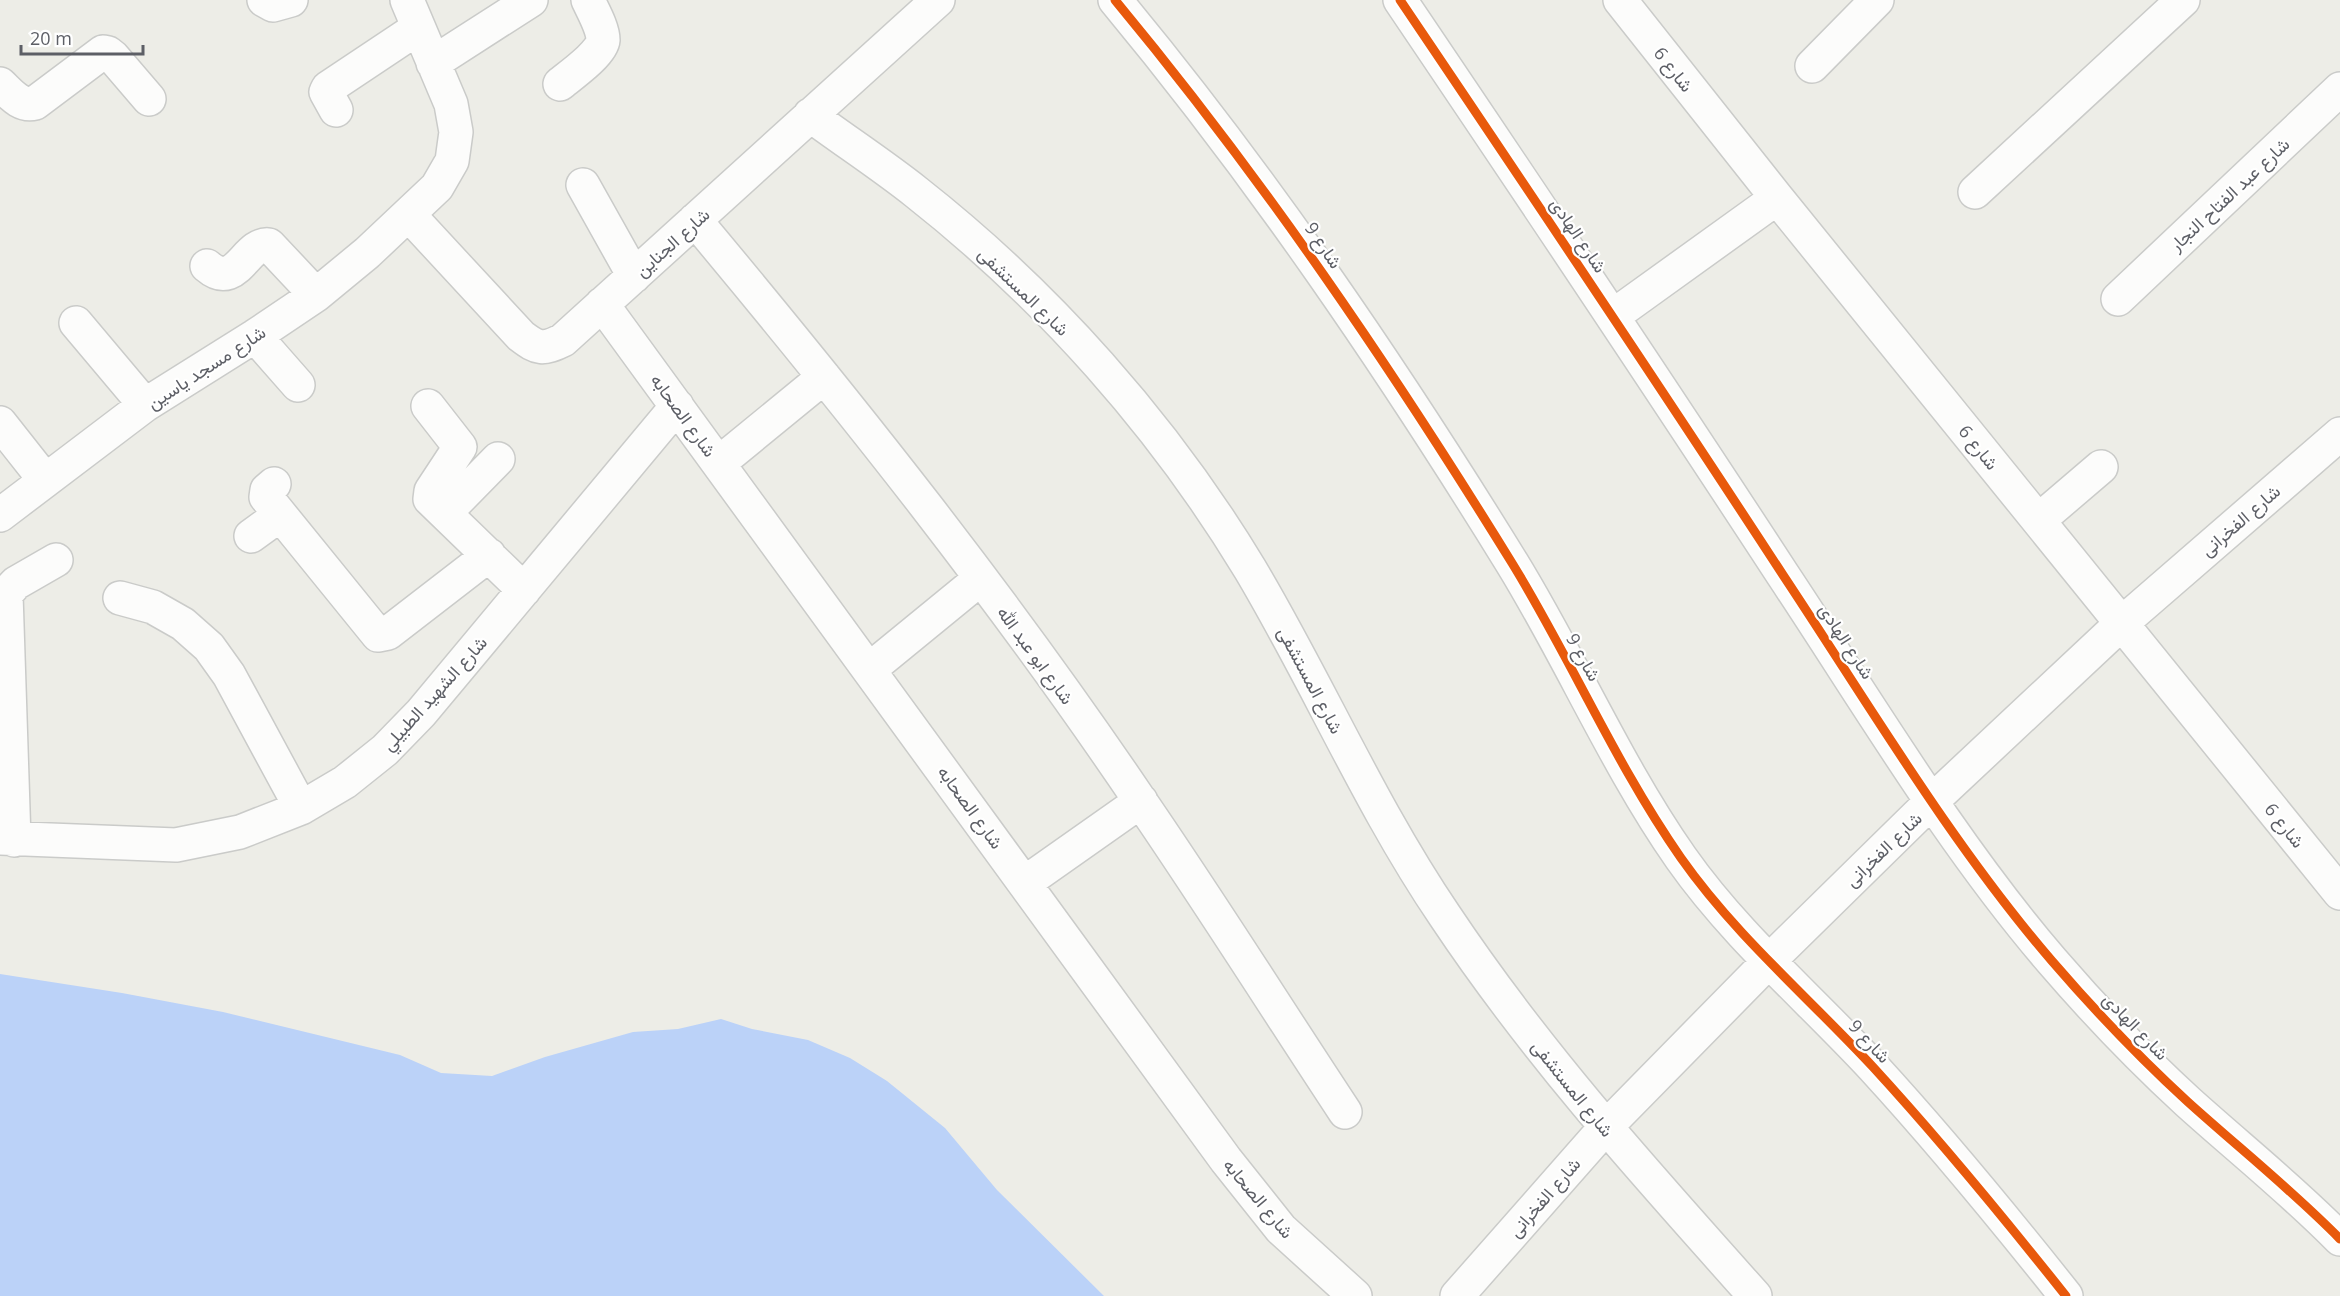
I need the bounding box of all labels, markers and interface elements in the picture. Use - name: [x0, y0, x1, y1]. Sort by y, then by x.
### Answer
- scale bar: [21, 18, 142, 56]
- text: 20 m: [30, 26, 72, 50]
- street label: شارع 6: [1648, 41, 1699, 97]
- street label: شارع عبد الفتاح النجار: [2163, 132, 2295, 257]
- street label: شارع الهادى: [1544, 193, 1613, 278]
- street label: شارع الجناين: [630, 202, 715, 283]
- street label: شارع 9: [1299, 217, 1348, 273]
- street label: شارع المستشفى: [973, 241, 1075, 341]
- street label: شارع مسجد ياسين: [142, 320, 270, 415]
- street label: شارع الصحابه: [645, 369, 722, 462]
- street label: شارع 6: [1953, 420, 2004, 475]
- street label: شارع الفخرانى: [2195, 479, 2286, 562]
- street label: شارع الهادى: [1813, 599, 1880, 684]
- street label: شارع ابو عبد الله: [992, 601, 1080, 709]
- street label: شارع المستشفى: [1272, 622, 1349, 738]
- street label: شارع 9: [1560, 629, 1607, 686]
- street label: شارع الشهيد الطبيلي: [376, 630, 495, 758]
- street label: شارع الصحابه: [932, 761, 1009, 854]
- street label: شارع 6: [2259, 798, 2310, 853]
- street label: شارع الفخرانى: [1839, 806, 1927, 892]
- street label: شارع الهادى: [2097, 987, 2174, 1066]
- street label: شارع 9: [1843, 1014, 1896, 1069]
- street label: شارع المستشفى: [1526, 1035, 1619, 1142]
- street label: شارع الفخرانى: [1503, 1152, 1586, 1243]
- street label: شارع الصحابه: [1218, 1153, 1299, 1244]

